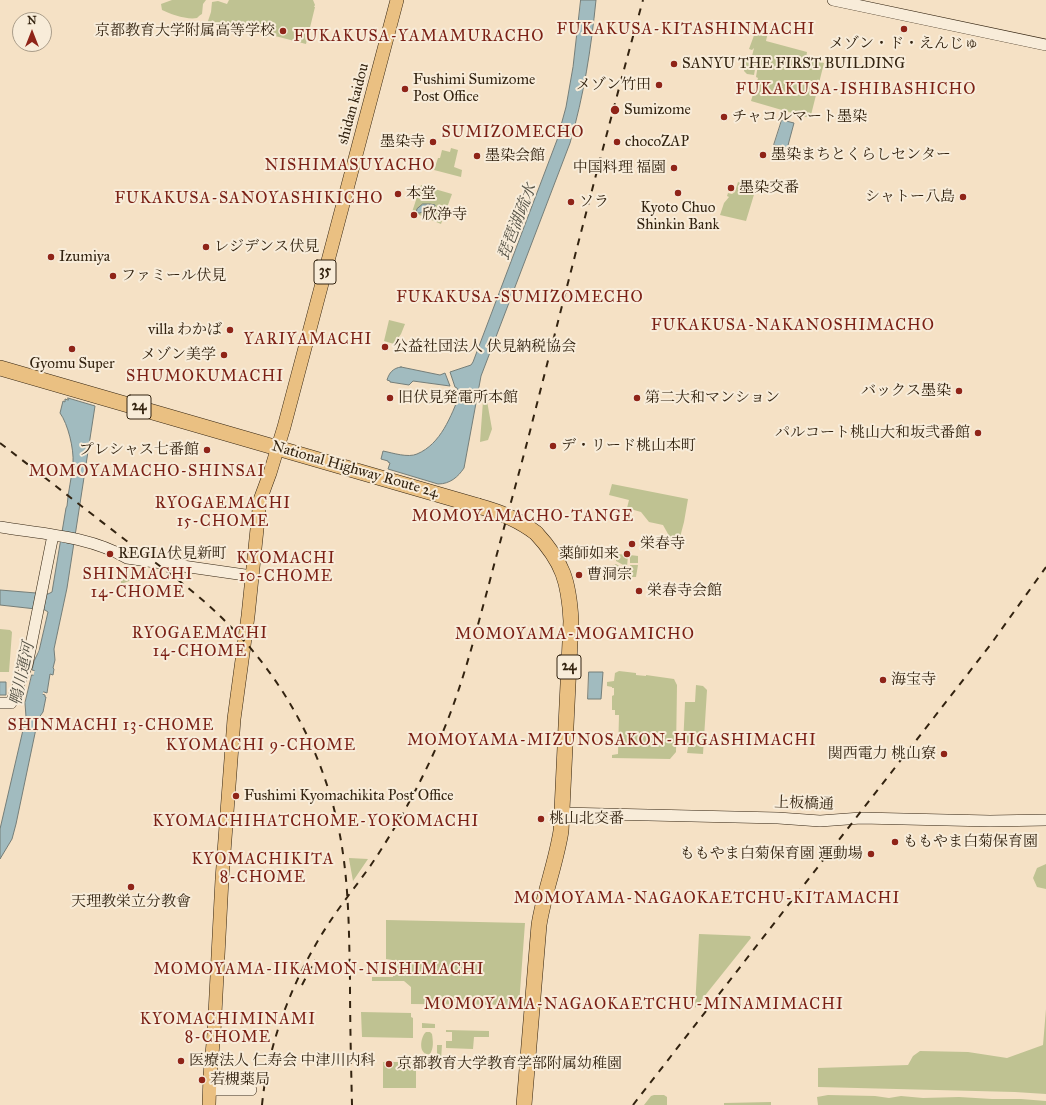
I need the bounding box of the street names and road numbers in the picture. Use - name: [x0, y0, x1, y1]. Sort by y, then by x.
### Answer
- street label: shidan kaidou: [334, 61, 374, 147]
- road number: 35: [314, 260, 336, 284]
- road number: 24: [127, 395, 151, 419]
- street label: National Highway Route 24: [270, 438, 440, 502]
- road number: 24: [557, 655, 581, 679]
- street label: 上板橋通: [774, 794, 834, 814]

